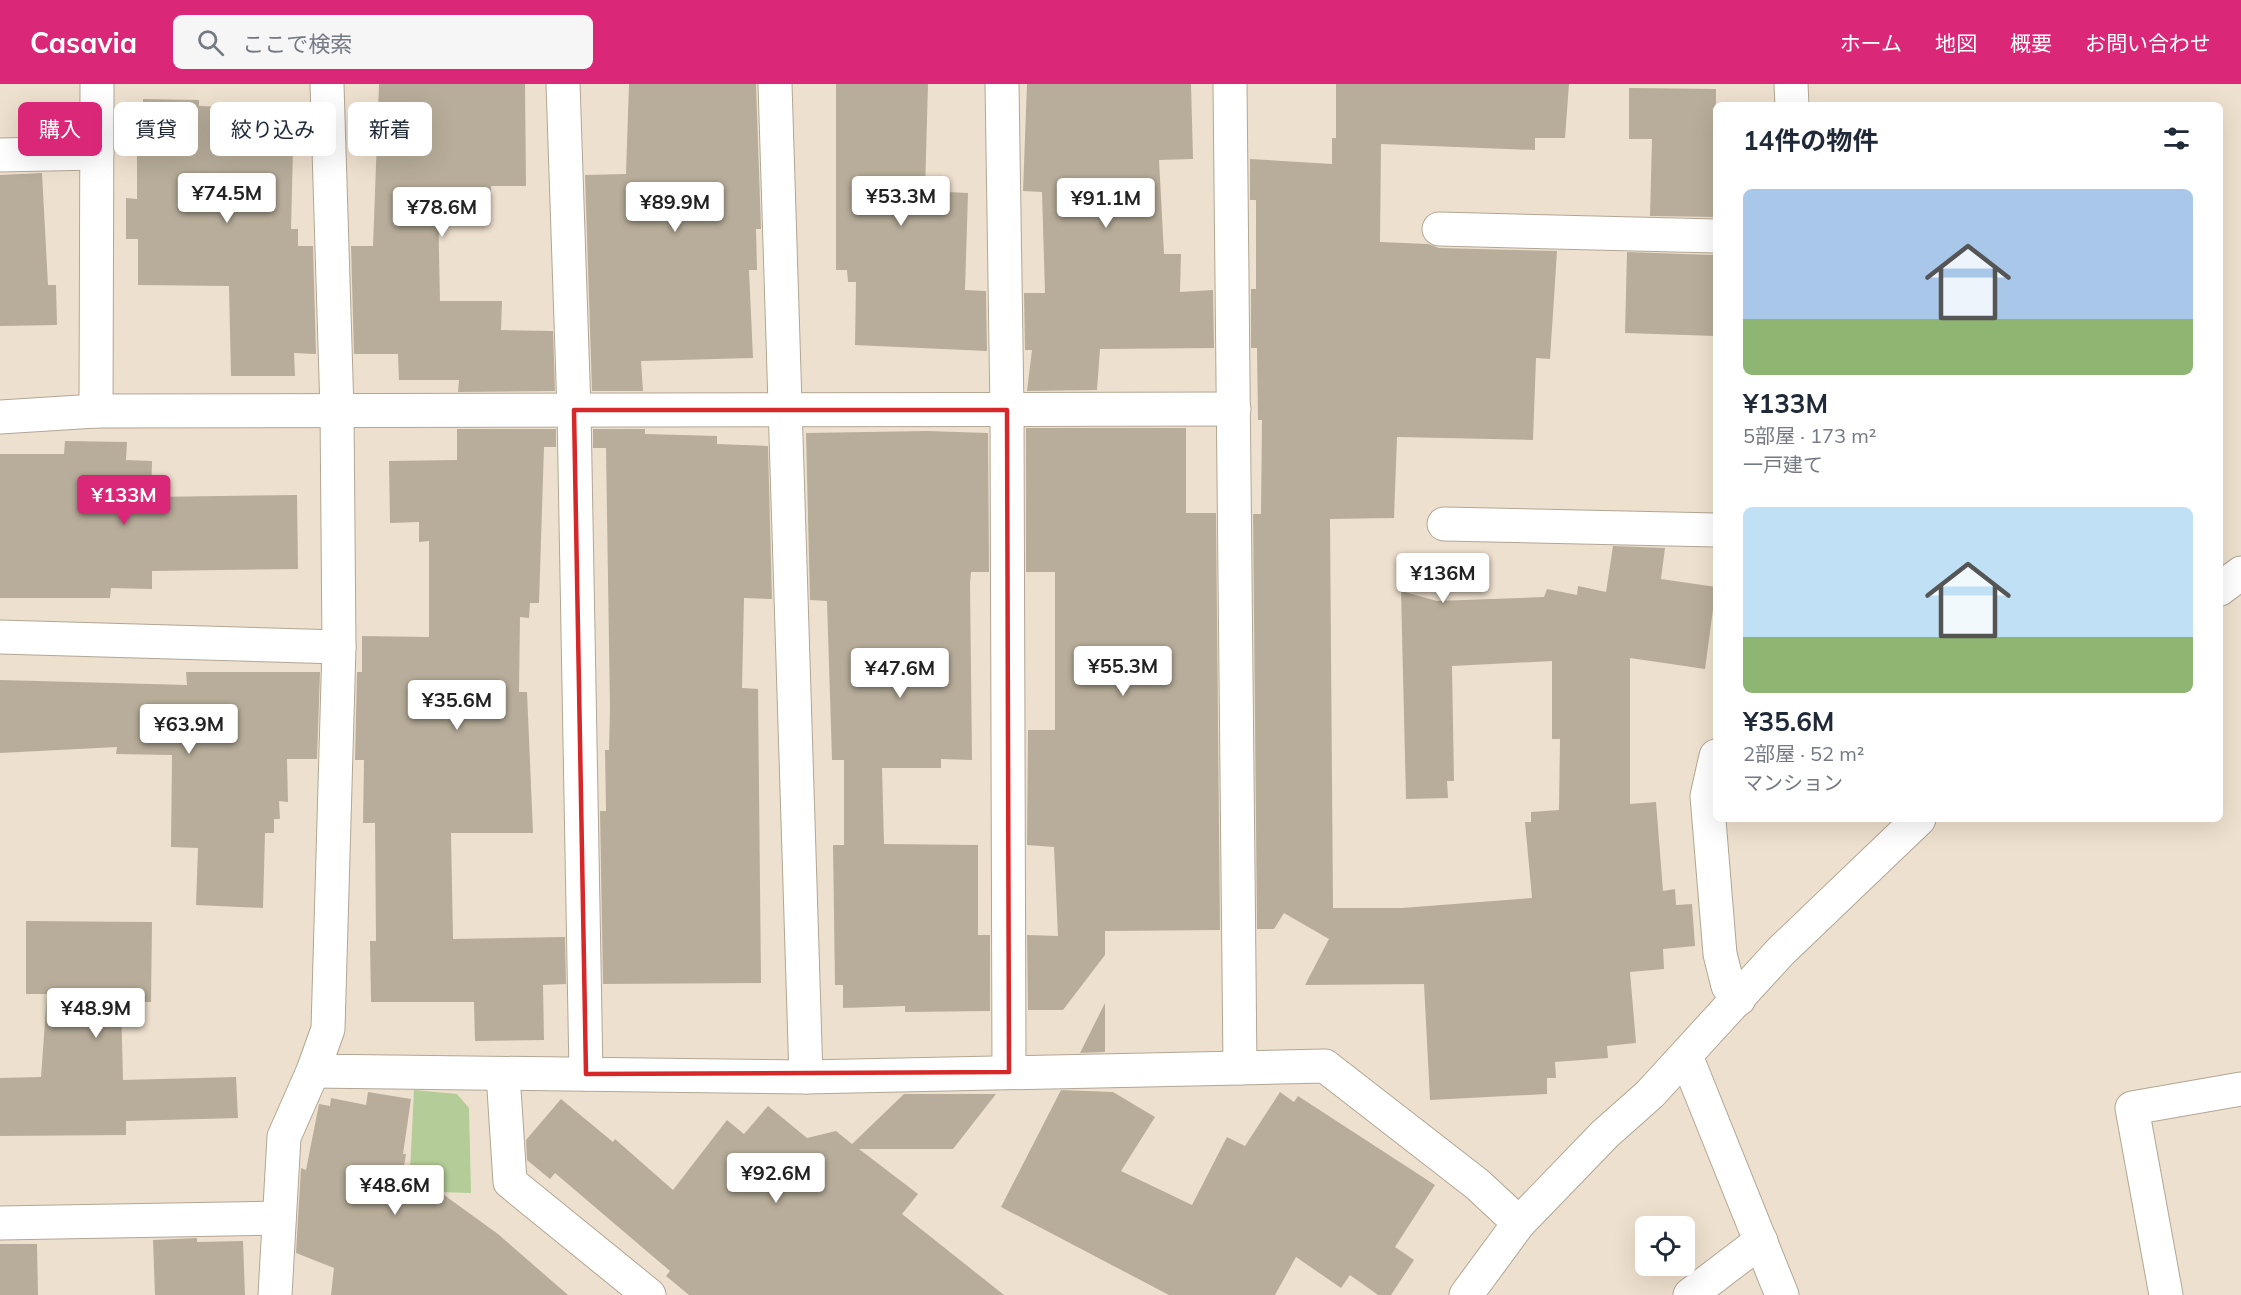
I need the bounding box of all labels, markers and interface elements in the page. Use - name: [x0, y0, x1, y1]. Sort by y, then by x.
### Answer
- search box: [173, 15, 593, 69]
- text: Casavia: [30, 25, 137, 60]
- icon: search: [194, 26, 227, 59]
- text: ここで検索: [242, 30, 352, 58]
- text: ホーム: [1840, 30, 1902, 56]
- text: 地図: [1935, 30, 1977, 56]
- text: 概要: [2010, 30, 2052, 56]
- text: お問い合わせ: [2085, 30, 2211, 56]
- chip: 購入: [18, 102, 102, 156]
- chip: 賃貸: [114, 102, 198, 156]
- chip: 絞り込み: [210, 102, 336, 156]
- chip: 新着: [348, 102, 432, 156]
- icon: filters: [2160, 122, 2193, 155]
- text: 14件の物件: [1743, 124, 1878, 157]
- pin: ¥74.5M: [178, 173, 276, 224]
- pin: ¥53.3M: [852, 176, 950, 227]
- pin: ¥91.1M: [1057, 178, 1155, 229]
- text: ¥74.5M: [192, 180, 262, 205]
- pin: ¥89.9M: [626, 182, 724, 233]
- text: ¥53.3M: [866, 183, 936, 208]
- text: ¥91.1M: [1071, 185, 1141, 210]
- pin: ¥78.6M: [393, 187, 491, 238]
- text: ¥89.9M: [640, 189, 710, 214]
- text: ¥78.6M: [407, 194, 477, 219]
- icon: home: [1914, 228, 2022, 336]
- text: ¥133M: [1743, 387, 1828, 420]
- text: 5部屋 · 173 m²: [1743, 423, 1876, 448]
- text: 一戸建て: [1743, 452, 1823, 477]
- pin: ¥133M: [82, 475, 166, 526]
- text: ¥133M: [91, 482, 157, 507]
- icon: home: [1914, 546, 2022, 654]
- pin: ¥136M: [1401, 553, 1485, 604]
- text: ¥136M: [1410, 560, 1476, 585]
- pin: ¥55.3M: [1074, 646, 1172, 697]
- pin: ¥47.6M: [851, 648, 949, 699]
- text: ¥55.3M: [1088, 653, 1158, 678]
- text: ¥47.6M: [865, 655, 935, 680]
- pin: ¥35.6M: [408, 680, 506, 731]
- text: ¥35.6M: [422, 687, 492, 712]
- pin: ¥63.9M: [140, 704, 238, 755]
- text: ¥35.6M: [1743, 705, 1834, 738]
- text: ¥63.9M: [154, 711, 224, 736]
- text: 2部屋 · 52 m²: [1743, 741, 1864, 766]
- text: マンション: [1743, 770, 1843, 795]
- pin: ¥48.9M: [47, 988, 145, 1039]
- text: ¥48.9M: [61, 995, 131, 1020]
- pin: ¥92.6M: [727, 1153, 825, 1204]
- text: ¥92.6M: [741, 1160, 811, 1185]
- pin: ¥48.6M: [346, 1165, 444, 1216]
- text: ¥48.6M: [360, 1172, 430, 1197]
- map controls: [1635, 1216, 1695, 1276]
- button: locate: [1635, 1216, 1695, 1276]

